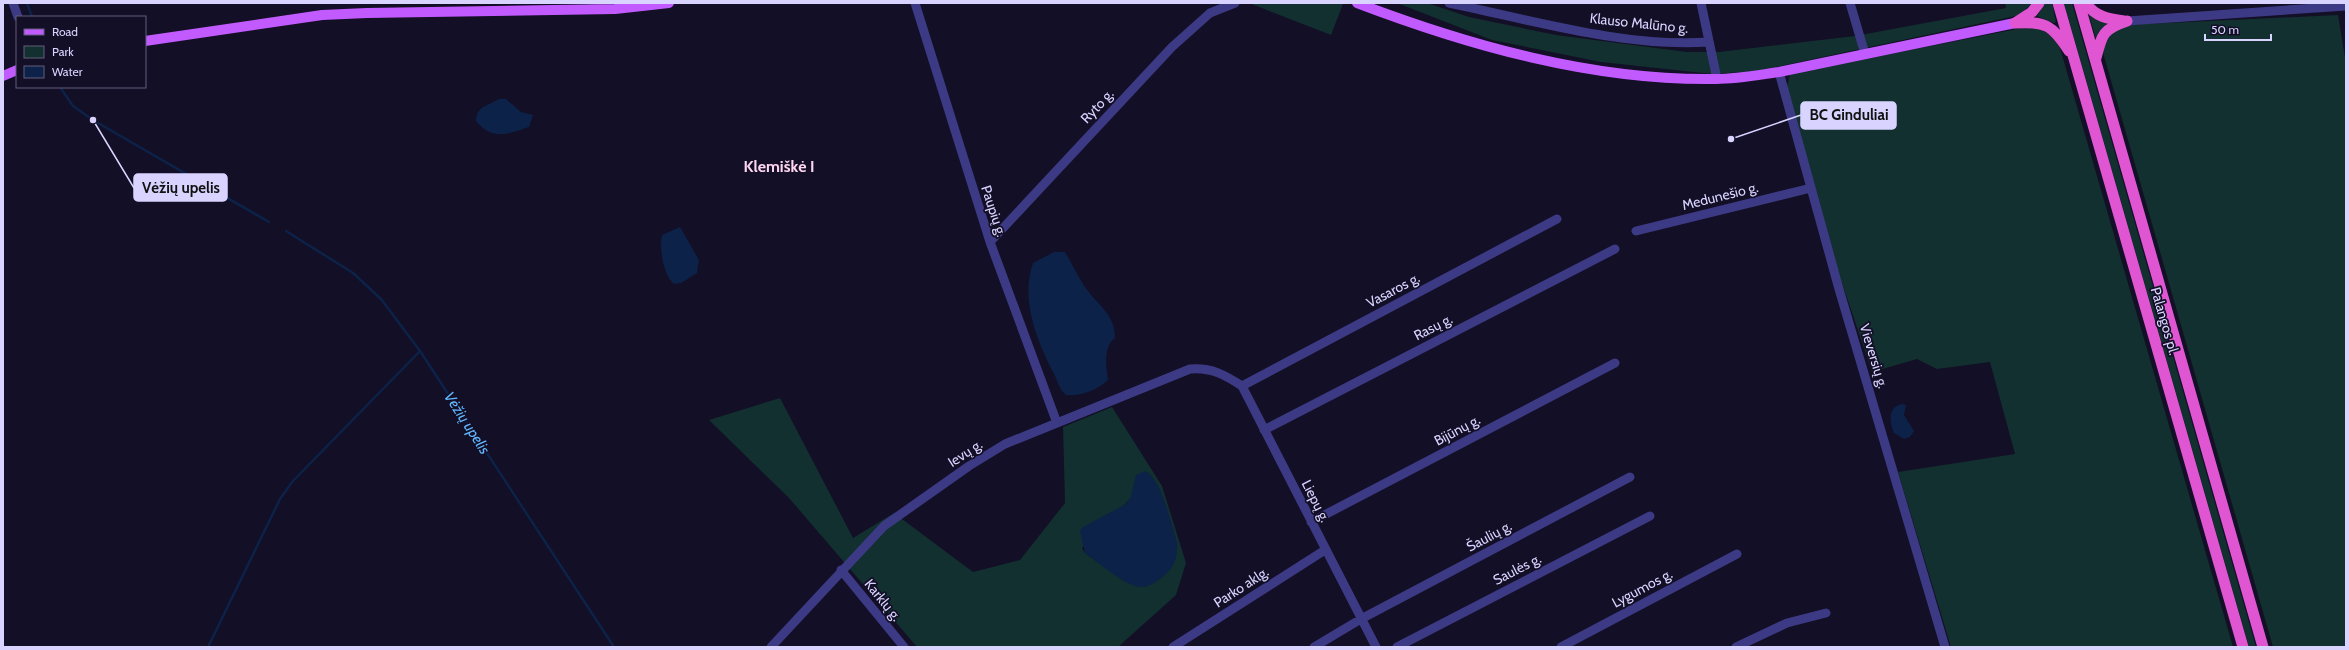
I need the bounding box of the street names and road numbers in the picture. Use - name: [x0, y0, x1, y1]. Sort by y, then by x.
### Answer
- street label: Klauso Malūno g.: [1589, 9, 1689, 37]
- street label: Ryto g.: [1077, 85, 1118, 127]
- street label: Medunešio g.: [1680, 178, 1760, 214]
- street label: Paupių g.: [977, 183, 1011, 239]
- street label: Vasaros g.: [1363, 268, 1423, 312]
- street label: Palangos pl.: [2147, 285, 2183, 357]
- street label: Rasų g.: [1411, 310, 1456, 344]
- street label: Vieversių g.: [1856, 321, 1892, 391]
- street label: Bijūnų g.: [1431, 410, 1483, 450]
- street label: Ievų g.: [944, 435, 986, 471]
- street label: Liepų g.: [1298, 477, 1334, 525]
- street label: Šaulių g.: [1463, 517, 1515, 555]
- street label: Saulės g.: [1490, 549, 1544, 589]
- street label: Parko aklg.: [1210, 563, 1272, 611]
- street label: Lygumos g.: [1609, 565, 1675, 611]
- street label: Karklų g.: [861, 575, 905, 625]

